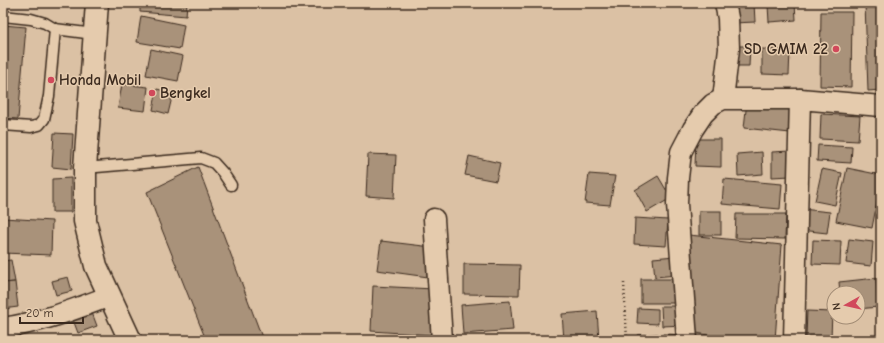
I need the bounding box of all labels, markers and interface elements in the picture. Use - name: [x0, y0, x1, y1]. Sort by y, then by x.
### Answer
- place label: SD GMIM 22: [744, 40, 828, 58]
- marker: SD GMIM 22: [831, 44, 841, 54]
- place label: Honda Mobil: [59, 71, 141, 89]
- marker: Honda Mobil: [46, 75, 56, 85]
- place label: Bengkel: [160, 84, 211, 102]
- marker: Bengkel: [147, 88, 157, 98]
- north arrow: [826, 285, 866, 325]
- scale bar: [20, 299, 83, 325]
- text: N: [830, 302, 844, 311]
- text: 20 m: [26, 306, 54, 320]

